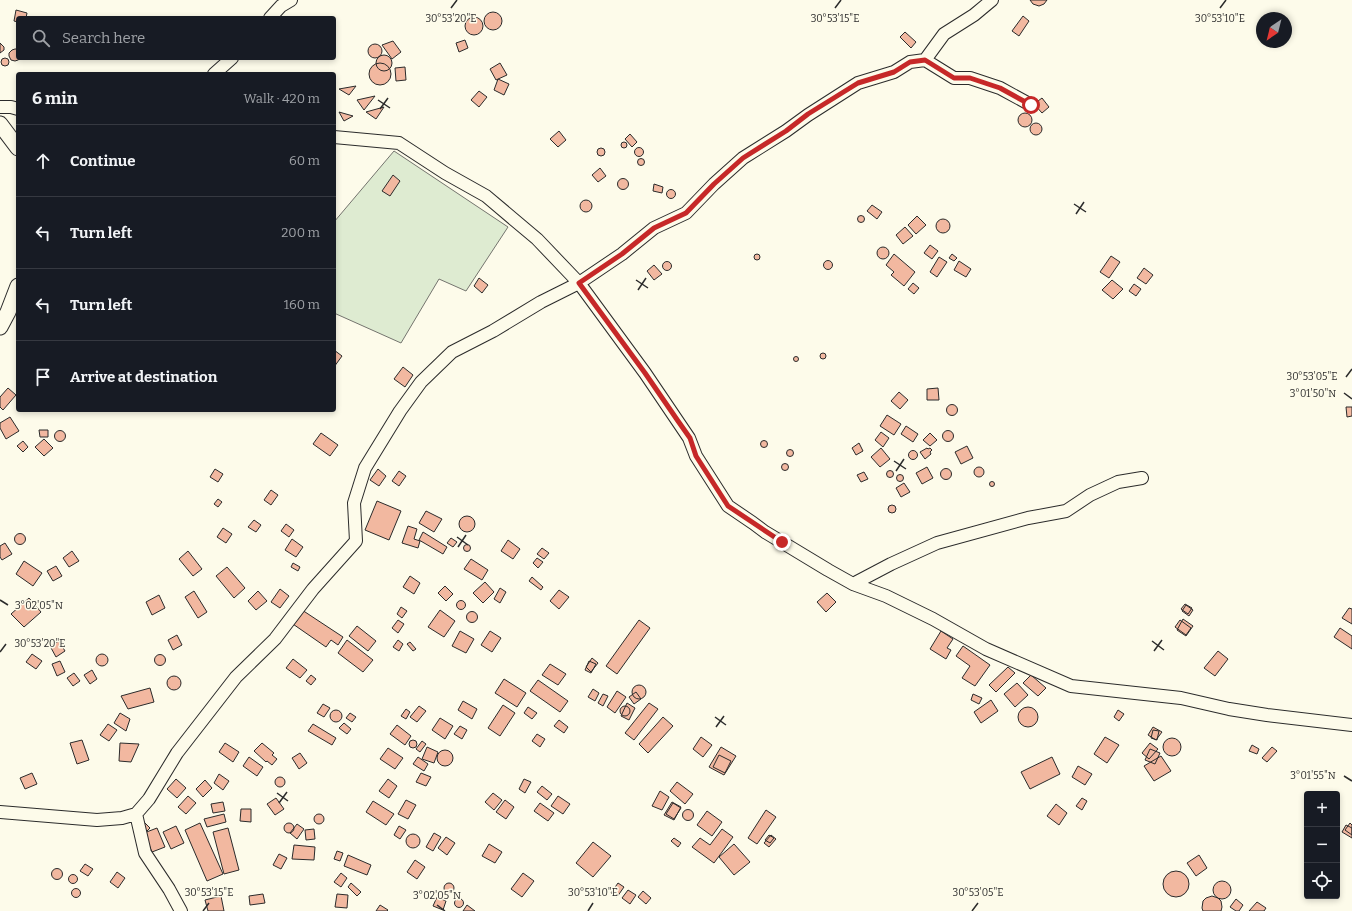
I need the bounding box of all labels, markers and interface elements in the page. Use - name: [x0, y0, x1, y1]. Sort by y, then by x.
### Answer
- north arrow: [1256, 12, 1292, 48]
- text: 30°53'20"E: [425, 13, 477, 25]
- text: 30°53'15"E: [811, 13, 859, 25]
- text: 30°53'10"E: [1195, 13, 1245, 25]
- search box: [16, 16, 336, 60]
- icon: search: [30, 27, 52, 49]
- text: Search here: [62, 29, 145, 47]
- text: 6 min: [32, 88, 78, 109]
- text: Walk · 420 m: [244, 91, 320, 106]
- route start: [1022, 96, 1040, 114]
- icon: ahead: [32, 150, 54, 172]
- text: Continue: [70, 152, 136, 170]
- text: 60 m: [289, 153, 320, 168]
- icon: left: [32, 222, 54, 244]
- text: Turn left: [70, 224, 132, 242]
- text: 200 m: [281, 225, 320, 240]
- icon: left: [32, 294, 54, 316]
- text: Turn left: [70, 296, 132, 314]
- text: 160 m: [284, 297, 320, 312]
- icon: arrive: [32, 366, 54, 388]
- text: Arrive at destination: [70, 368, 217, 386]
- text: 30°53'05"E: [1286, 371, 1338, 383]
- text: 3°01'50"N: [1290, 388, 1336, 400]
- route end: [773, 533, 791, 551]
- text: 3°02'05"N: [15, 600, 63, 612]
- text: 30°53'20"E: [14, 638, 66, 650]
- text: 3°01'55"N: [1290, 770, 1336, 782]
- map controls: [1304, 791, 1340, 899]
- button: +: [1304, 791, 1340, 827]
- button: −: [1304, 827, 1340, 863]
- button: locate: [1304, 863, 1340, 899]
- text: 30°53'15"E: [185, 887, 233, 899]
- text: 30°53'10"E: [568, 887, 618, 899]
- text: 30°53'05"E: [952, 887, 1004, 899]
- text: 3°02'05"N: [413, 890, 461, 902]

